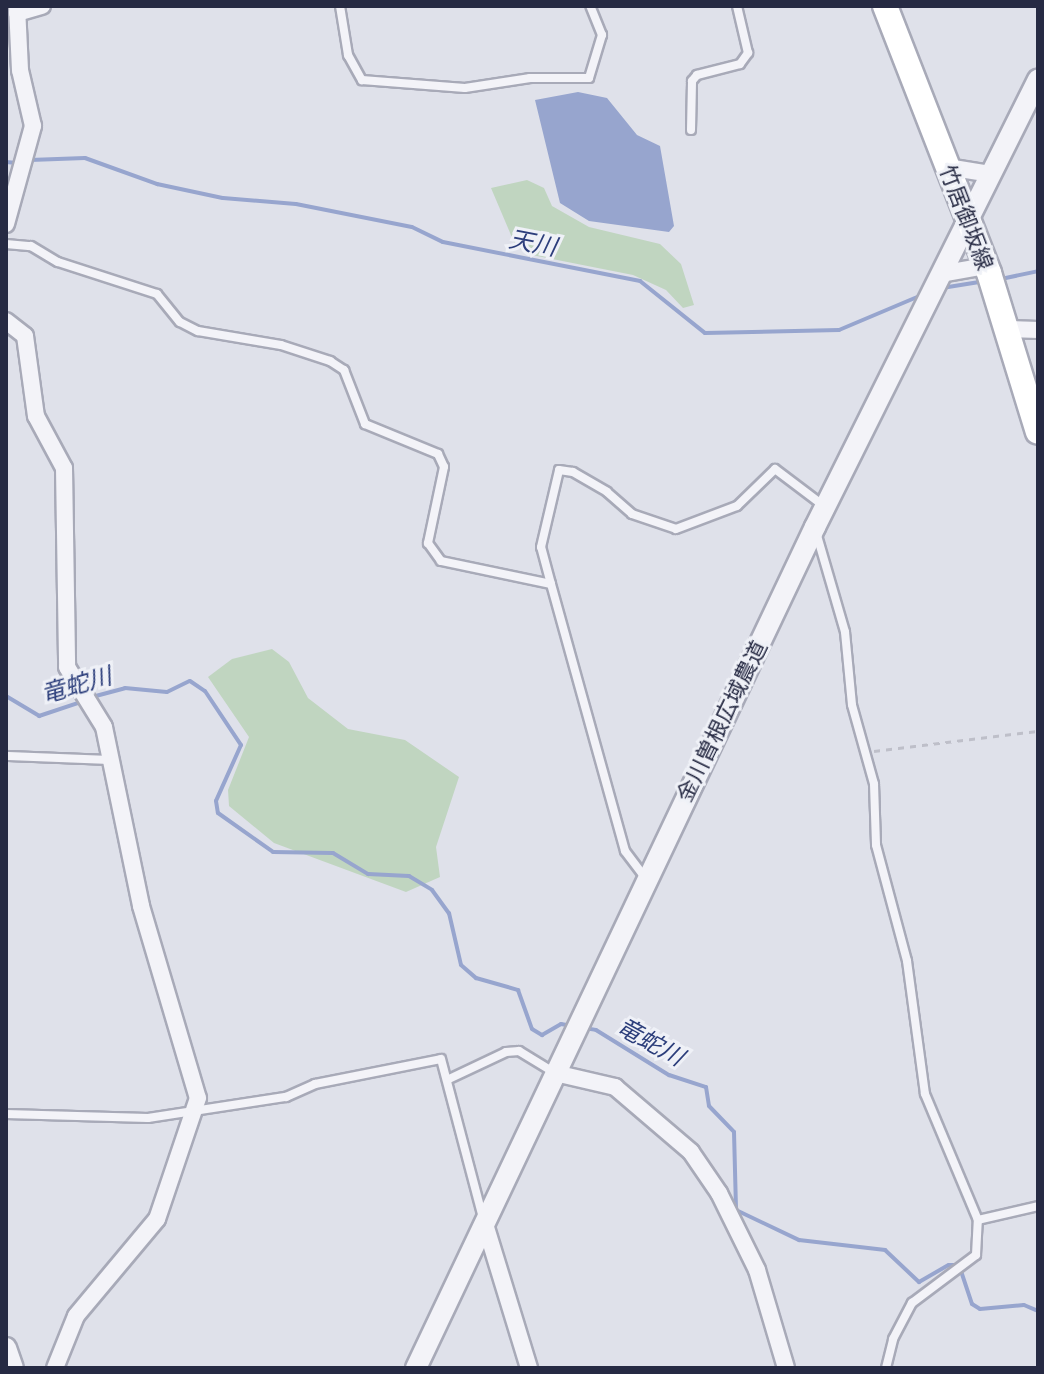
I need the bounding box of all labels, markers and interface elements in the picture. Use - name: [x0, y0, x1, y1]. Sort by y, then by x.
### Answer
- street label: 竹居御坂線: [935, 161, 999, 273]
- water label: 天川: [507, 223, 559, 261]
- street label: 金川曽根広域農道: [671, 636, 771, 806]
- water label: 竜蛇川: [37, 660, 115, 708]
- water label: 竜蛇川: [613, 1011, 689, 1071]

